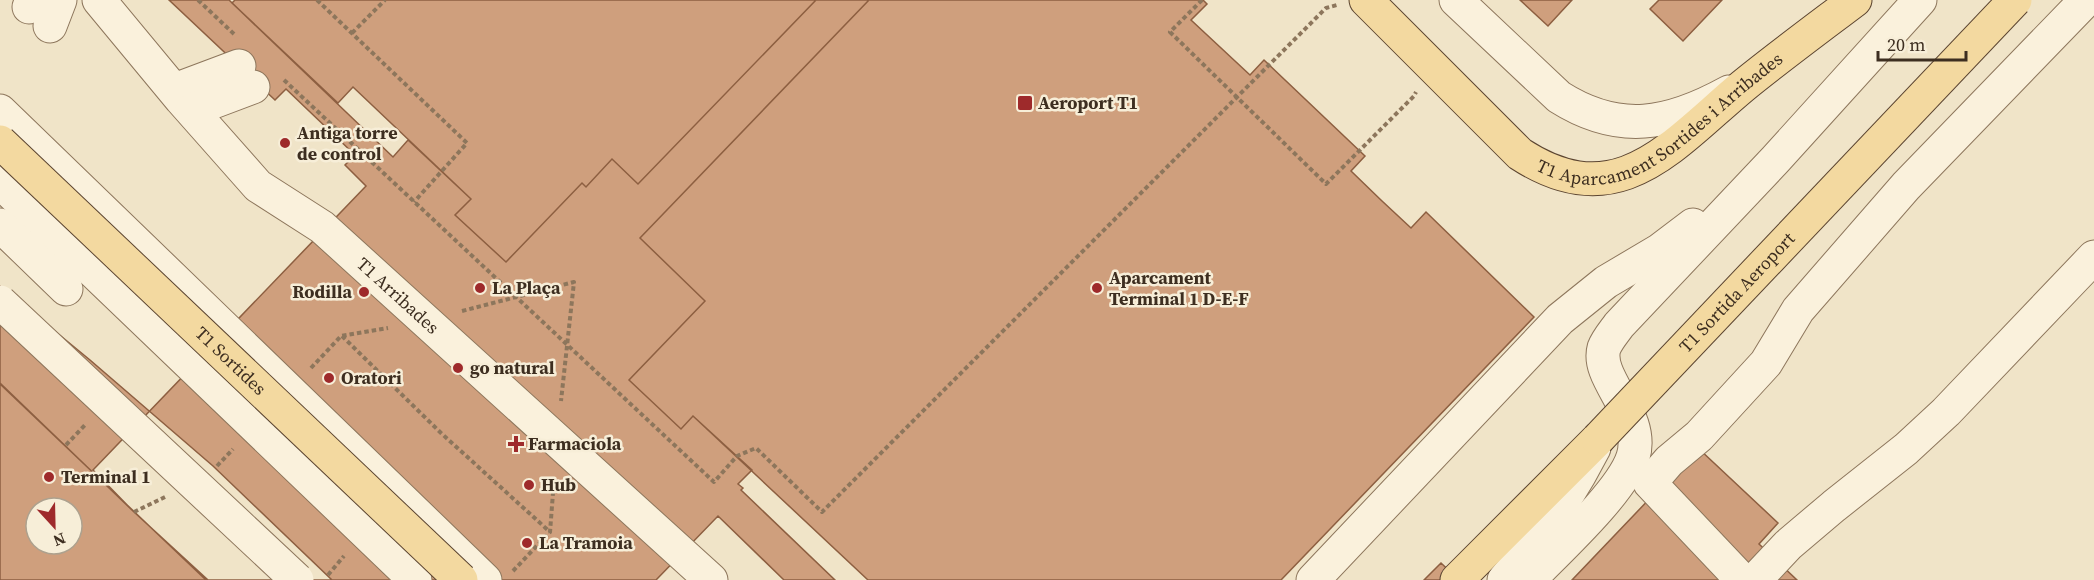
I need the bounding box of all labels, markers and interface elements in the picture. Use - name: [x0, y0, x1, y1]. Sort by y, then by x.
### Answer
- scale bar: [1878, 24, 1966, 62]
- text: 20 m: [1887, 32, 1925, 57]
- street label: T1 Aparcament Sortides i Arribades: [1533, 46, 1788, 191]
- place label: Aeroport T1: [1038, 90, 1138, 115]
- marker: Aeroport T1: [1016, 94, 1034, 112]
- place label: Antiga torre de control: [297, 120, 398, 166]
- marker: Antiga torre de control: [278, 136, 292, 150]
- street label: T1 Sortida Aeroport: [1673, 226, 1800, 358]
- street label: T1 Arribades: [351, 251, 445, 339]
- place label: Aparcament Terminal 1 D-E-F: [1109, 265, 1249, 311]
- place label: La Plaça: [492, 275, 561, 300]
- place label: Rodilla: [292, 279, 352, 304]
- marker: La Plaça: [473, 281, 487, 295]
- marker: Aparcament Terminal 1 D-E-F: [1090, 281, 1104, 295]
- marker: Rodilla: [357, 285, 371, 299]
- street label: T1 Sortides: [190, 321, 272, 401]
- place label: go natural: [470, 355, 555, 380]
- marker: go natural: [451, 361, 465, 375]
- place label: Oratori: [341, 365, 402, 390]
- marker: Oratori: [322, 371, 336, 385]
- place label: Farmaciola: [528, 431, 622, 456]
- marker: Farmaciola: [509, 437, 523, 451]
- place label: Terminal 1: [61, 464, 151, 489]
- marker: Terminal 1: [42, 470, 56, 484]
- place label: Hub: [541, 472, 576, 497]
- marker: Hub: [522, 478, 536, 492]
- north arrow: [24, 496, 84, 556]
- text: N: [50, 528, 69, 552]
- place label: La Tramoia: [539, 530, 633, 555]
- marker: La Tramoia: [520, 536, 534, 550]

